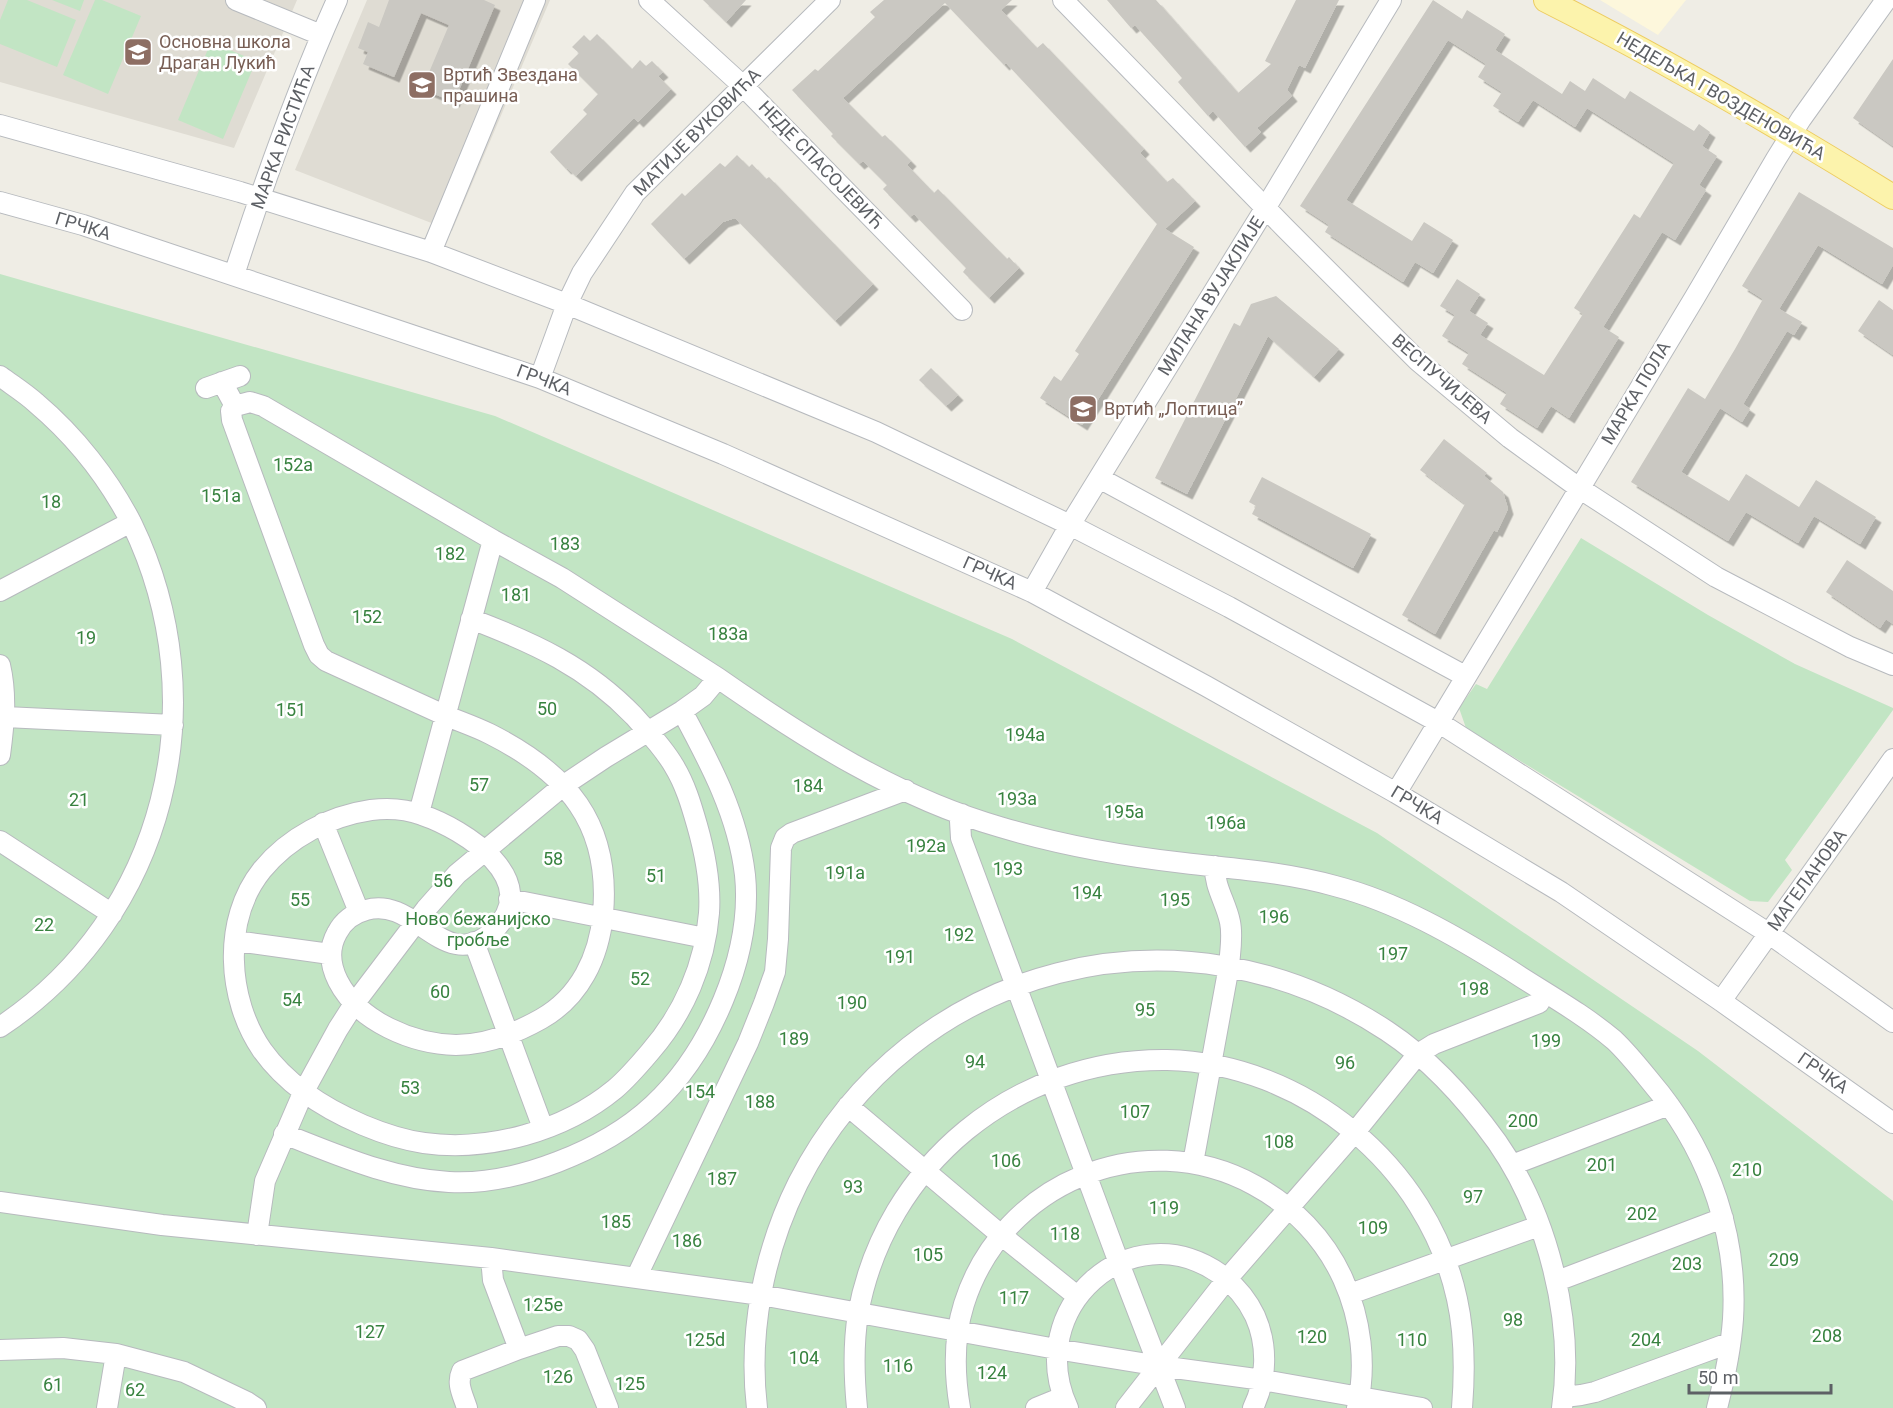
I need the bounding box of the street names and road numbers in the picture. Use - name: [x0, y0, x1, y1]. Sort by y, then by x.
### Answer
- street label: НЕДЕЉКА ГВОЗДЕНОВИЋА: [1613, 27, 1830, 164]
- street label: МАРКА РИСТИЋА: [247, 62, 318, 212]
- street label: МАТИЈЕ ВУКОВИЋА: [629, 64, 765, 200]
- street label: НЕДЕ СПАСОЈЕВИЋ: [755, 96, 888, 233]
- street label: ГРЧКА: [53, 207, 114, 244]
- street label: МИЛАНА ВУЈАКЛИЈЕ: [1153, 212, 1268, 379]
- street label: ВЕСПУЧИЈЕВА: [1388, 329, 1497, 428]
- street label: МАРКА ПОЛА: [1597, 337, 1675, 448]
- street label: ГРЧКА: [514, 360, 575, 400]
- street label: ГРЧКА: [960, 551, 1021, 594]
- street label: ГРЧКА: [1387, 781, 1447, 828]
- street label: МАГЕЛАНОВА: [1763, 825, 1851, 935]
- street label: ГРЧКА: [1794, 1048, 1853, 1098]

